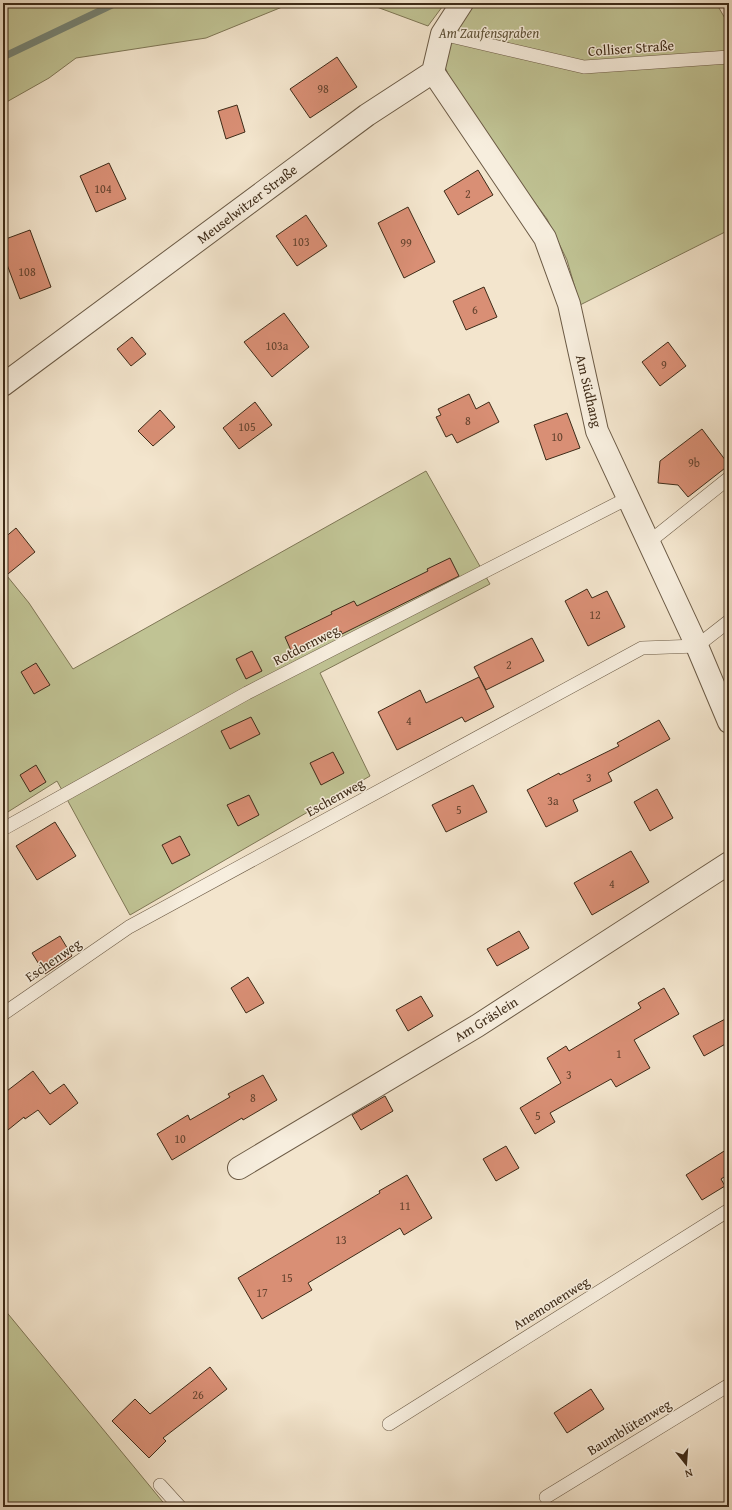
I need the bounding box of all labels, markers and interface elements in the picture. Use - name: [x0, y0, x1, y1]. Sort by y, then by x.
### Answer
- park label: Am Zaufensgraben: [438, 23, 539, 43]
- street label: Colliser Straße: [587, 35, 675, 61]
- house number: 98: [317, 80, 329, 97]
- street label: Meuselwitzer Straße: [193, 159, 302, 248]
- house number: 104: [94, 180, 112, 197]
- house number: 2: [465, 185, 471, 202]
- house number: 103: [292, 233, 310, 250]
- house number: 99: [400, 234, 412, 251]
- house number: 108: [18, 263, 36, 280]
- house number: 6: [472, 301, 478, 318]
- house number: 103a: [265, 337, 289, 354]
- street label: Am Südhang: [571, 353, 607, 429]
- house number: 9: [661, 356, 667, 373]
- house number: 8: [465, 412, 471, 429]
- house number: 105: [238, 418, 256, 435]
- house number: 10: [551, 428, 563, 445]
- house number: 9b: [688, 454, 700, 471]
- house number: 12: [589, 606, 601, 623]
- street label: Rotdornweg: [270, 620, 342, 670]
- house number: 2: [506, 656, 512, 673]
- house number: 4: [406, 712, 412, 729]
- house number: 3: [586, 769, 592, 786]
- street label: Eschenweg: [302, 773, 368, 821]
- house number: 3a: [547, 792, 559, 809]
- house number: 5: [456, 801, 462, 818]
- house number: 4: [609, 875, 615, 892]
- street label: Eschenweg: [21, 933, 85, 987]
- street label: Am Gräslein: [450, 992, 522, 1046]
- house number: 1: [616, 1045, 622, 1062]
- house number: 3: [566, 1066, 572, 1083]
- house number: 8: [250, 1089, 256, 1106]
- house number: 5: [535, 1107, 541, 1124]
- house number: 10: [174, 1130, 186, 1147]
- house number: 11: [399, 1197, 411, 1214]
- house number: 13: [335, 1231, 347, 1248]
- house number: 15: [281, 1269, 293, 1286]
- street label: Anemonenweg: [509, 1271, 593, 1335]
- house number: 17: [256, 1284, 268, 1301]
- house number: 26: [192, 1386, 204, 1403]
- street label: Baumblütenweg: [583, 1394, 675, 1460]
- north arrow: [666, 1444, 706, 1484]
- text: N: [682, 1465, 695, 1482]

